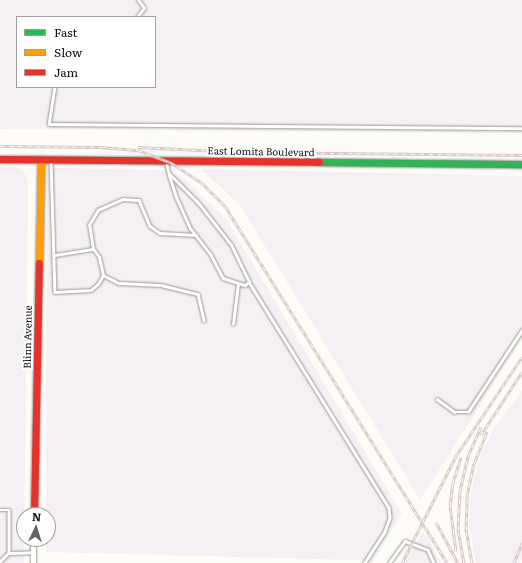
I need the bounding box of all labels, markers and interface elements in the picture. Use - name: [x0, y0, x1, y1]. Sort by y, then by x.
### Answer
- legend: [16, 16, 156, 88]
- text: Fast: [54, 23, 77, 41]
- text: Slow: [54, 43, 82, 61]
- text: Jam: [54, 63, 78, 81]
- street label: East Lomita Boulevard: [207, 144, 315, 158]
- street label: Blinn Avenue: [20, 305, 34, 369]
- north arrow: [16, 507, 56, 547]
- text: N: [32, 508, 42, 524]

